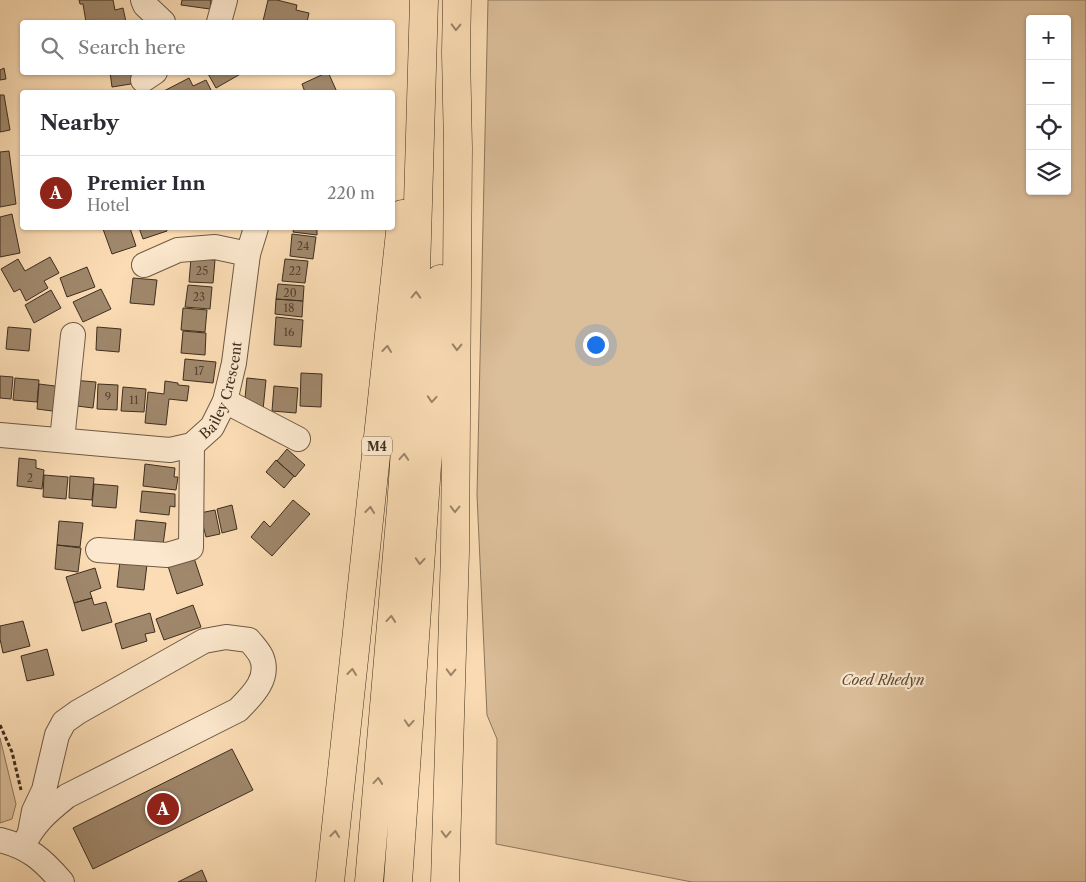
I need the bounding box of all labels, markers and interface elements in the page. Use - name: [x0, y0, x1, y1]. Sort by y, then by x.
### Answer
- map controls: [1026, 15, 1071, 195]
- button: +: [1026, 15, 1071, 60]
- search box: [20, 20, 395, 75]
- one-way arrow: [451, 23, 462, 31]
- icon: search: [38, 34, 66, 62]
- text: Search here: [78, 36, 186, 59]
- button: −: [1026, 60, 1071, 105]
- button: locate: [1026, 105, 1071, 150]
- text: Nearby: [40, 110, 119, 135]
- button: layers: [1026, 150, 1071, 195]
- text: Premier Inn: [87, 172, 205, 195]
- text: A: [50, 183, 62, 203]
- text: 220 m: [327, 183, 375, 203]
- text: Hotel: [87, 195, 130, 215]
- house number: 24: [297, 239, 309, 253]
- house number: 25: [196, 264, 208, 278]
- house number: 22: [289, 264, 301, 278]
- house number: 20: [283, 286, 297, 300]
- house number: 23: [193, 290, 205, 304]
- one-way arrow: [410, 291, 421, 299]
- house number: 18: [283, 301, 295, 315]
- house number: 16: [283, 325, 295, 339]
- your location: [583, 332, 609, 358]
- street label: Bailey Crescent: [196, 340, 246, 443]
- one-way arrow: [451, 343, 462, 351]
- one-way arrow: [381, 345, 392, 353]
- house number: 17: [194, 364, 205, 378]
- house number: 9: [105, 390, 111, 404]
- house number: 11: [129, 393, 139, 407]
- one-way arrow: [426, 395, 437, 403]
- road number: M4: [362, 436, 392, 456]
- one-way arrow: [399, 453, 410, 461]
- house number: 2: [27, 471, 33, 485]
- one-way arrow: [364, 506, 375, 514]
- one-way arrow: [450, 506, 460, 514]
- one-way arrow: [415, 557, 426, 565]
- one-way arrow: [386, 615, 397, 623]
- one-way arrow: [346, 668, 357, 676]
- one-way arrow: [446, 668, 456, 676]
- park label: Coed Rhedyn: [842, 671, 924, 689]
- one-way arrow: [404, 719, 415, 727]
- one-way arrow: [372, 777, 383, 785]
- pin: A: [147, 790, 179, 828]
- one-way arrow: [329, 829, 340, 837]
- one-way arrow: [441, 831, 451, 839]

